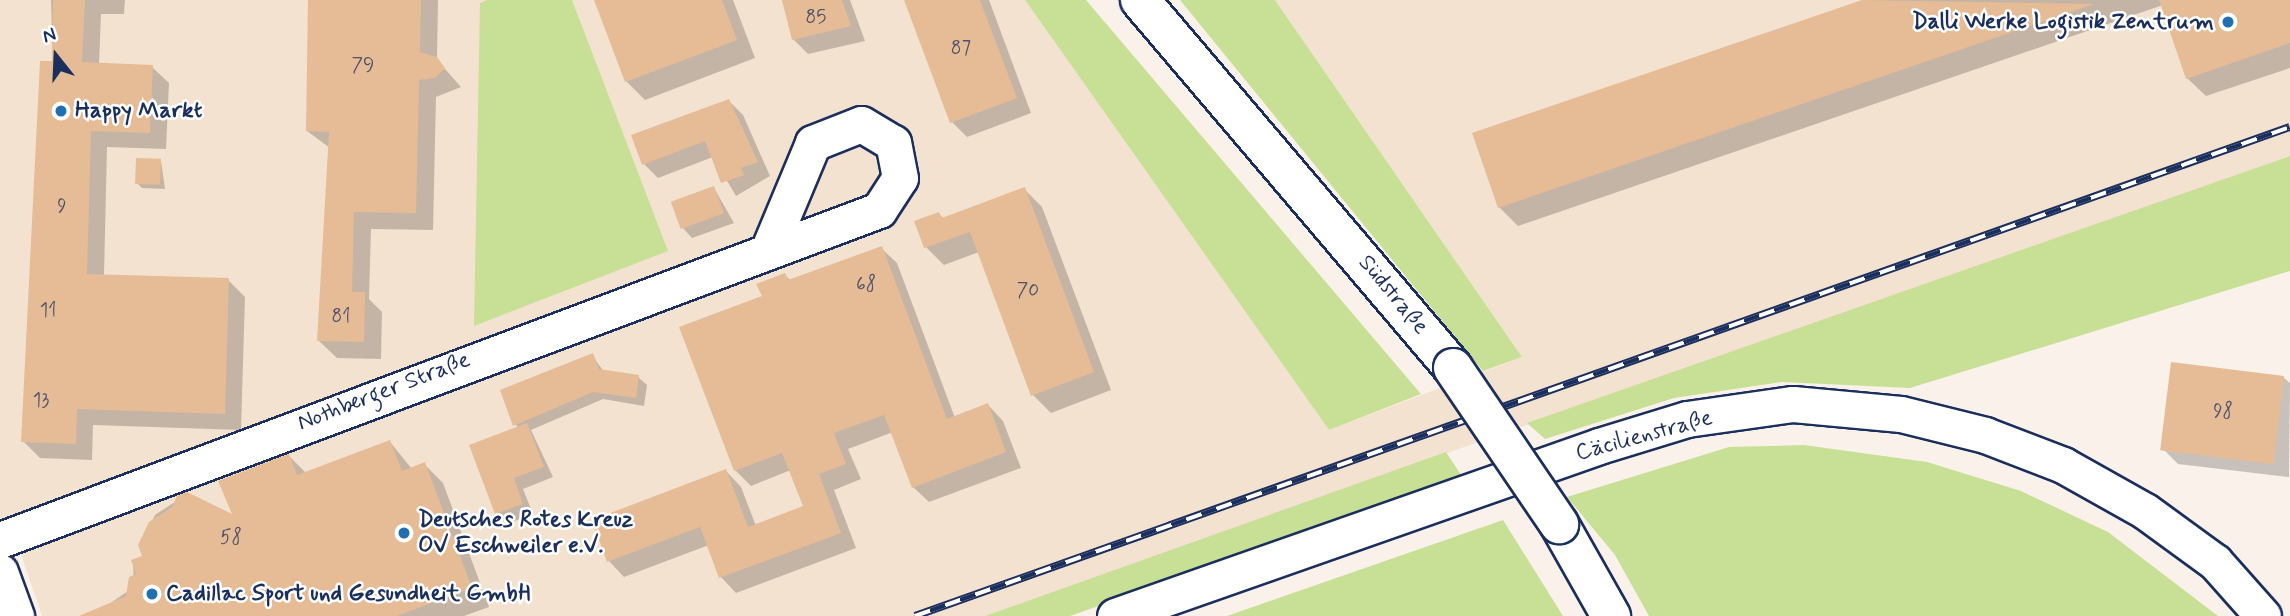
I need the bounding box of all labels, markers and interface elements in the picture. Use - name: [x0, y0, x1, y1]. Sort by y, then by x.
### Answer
- house number: 85: [806, 7, 826, 29]
- place label: Dalli Werke Logistik Zentrum: [1923, 8, 2214, 36]
- marker: Dalli Werke Logistik Zentrum: [2220, 14, 2236, 30]
- north arrow: [21, 21, 91, 91]
- text: N: [39, 22, 59, 49]
- house number: 87: [951, 38, 971, 60]
- house number: 79: [352, 55, 374, 77]
- place label: Happy Markt: [75, 97, 205, 125]
- marker: Happy Markt: [53, 103, 69, 119]
- house number: 9: [57, 196, 67, 218]
- street label: Südstraße: [1352, 250, 1434, 340]
- house number: 68: [856, 274, 876, 296]
- house number: 70: [1017, 280, 1039, 302]
- house number: 11: [40, 300, 56, 322]
- house number: 81: [332, 306, 350, 328]
- street label: Nothberger Straße: [294, 346, 474, 438]
- house number: 13: [33, 390, 49, 412]
- house number: 98: [2213, 401, 2233, 423]
- street label: Cäcilienstraße: [1573, 404, 1715, 468]
- place label: Deutsches Rotes Kreuz OV Eschweiler e.V.: [418, 506, 630, 560]
- marker: Deutsches Rotes Kreuz OV Eschweiler e.V.: [396, 525, 412, 541]
- house number: 58: [220, 527, 242, 549]
- place label: Cadillac Sport und Gesundheit GmbH: [166, 580, 541, 608]
- marker: Cadillac Sport und Gesundheit GmbH: [144, 586, 160, 602]

